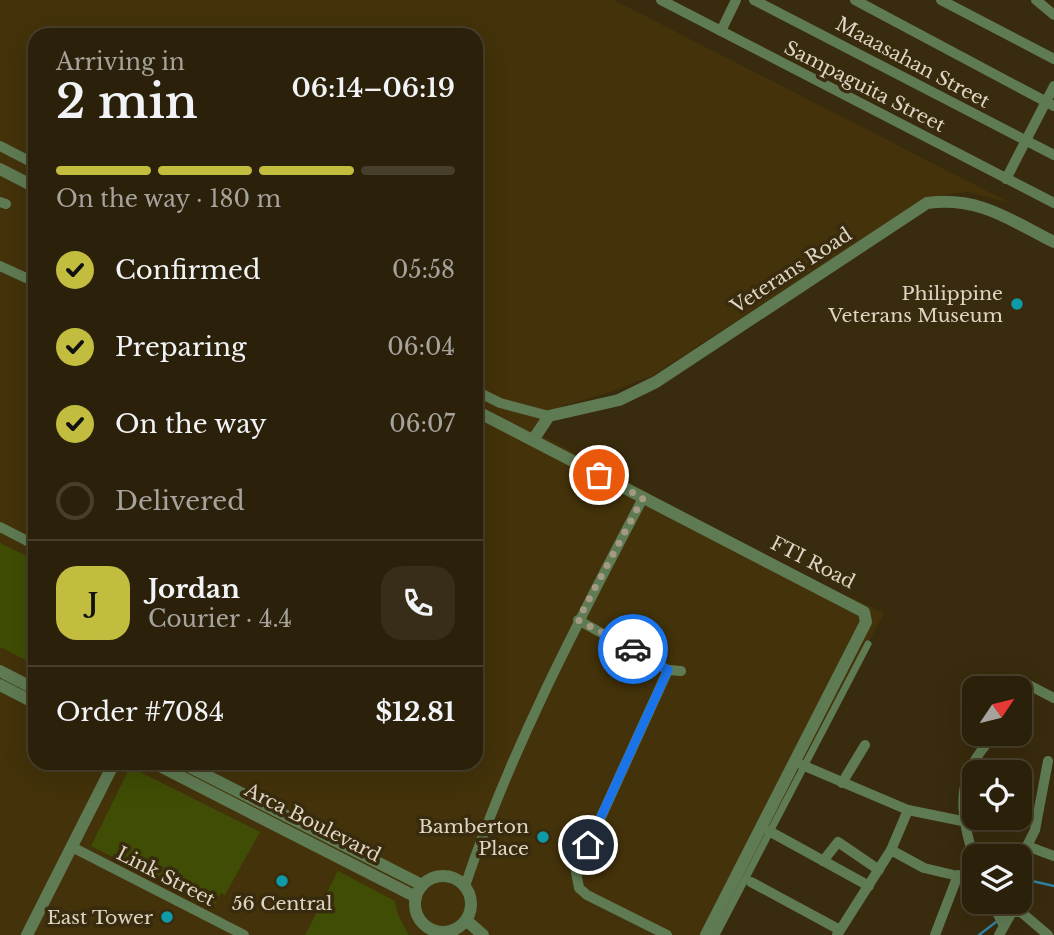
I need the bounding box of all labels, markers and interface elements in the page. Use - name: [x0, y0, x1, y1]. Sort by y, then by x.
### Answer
- street label: Maaasahan Street: [832, 12, 994, 113]
- street label: Sampaguita Street: [781, 36, 950, 137]
- text: Arriving in: [56, 48, 185, 76]
- text: 06:14–06:19: [291, 72, 455, 104]
- text: 2 min: [56, 73, 198, 130]
- text: On the way · 180 m: [56, 185, 281, 213]
- street label: Veterans Road: [726, 223, 856, 319]
- icon: check: [56, 251, 94, 289]
- text: Confirmed: [115, 254, 260, 286]
- text: 05:58: [392, 256, 455, 284]
- place label: Philippine Veterans Museum: [827, 282, 1003, 327]
- marker: Philippine Veterans Museum: [1009, 296, 1025, 312]
- icon: check: [56, 328, 94, 366]
- text: Preparing: [115, 331, 247, 363]
- text: 06:04: [387, 333, 455, 361]
- icon: check: [56, 405, 94, 443]
- text: On the way: [115, 408, 267, 440]
- text: 06:07: [389, 410, 455, 438]
- pin: [569, 445, 629, 505]
- icon: bag: [580, 456, 618, 494]
- text: Delivered: [115, 485, 245, 517]
- street label: FTI Road: [767, 531, 859, 594]
- button: phone: [381, 566, 455, 640]
- text: Jordan: [148, 573, 240, 605]
- text: J: [88, 587, 98, 619]
- text: Courier · 4.4: [148, 605, 292, 633]
- courier: [598, 614, 668, 684]
- icon: car: [614, 630, 652, 668]
- north arrow: [962, 676, 1032, 746]
- map controls: [962, 676, 1032, 914]
- text: Order #7084: [56, 696, 224, 728]
- text: $12.81: [375, 696, 455, 728]
- button: locate: [962, 760, 1032, 830]
- street label: Arca Boulevard: [240, 778, 385, 867]
- place label: Bamberton Place: [418, 815, 529, 860]
- pin: [558, 815, 618, 875]
- icon: home: [569, 826, 607, 864]
- marker: Bamberton Place: [535, 829, 551, 845]
- street label: Link Street: [113, 842, 220, 911]
- button: layers: [962, 844, 1032, 914]
- marker: 56 Central: [274, 873, 290, 889]
- place label: 56 Central: [232, 892, 332, 915]
- place label: East Tower: [47, 906, 153, 929]
- marker: East Tower: [159, 909, 175, 925]

